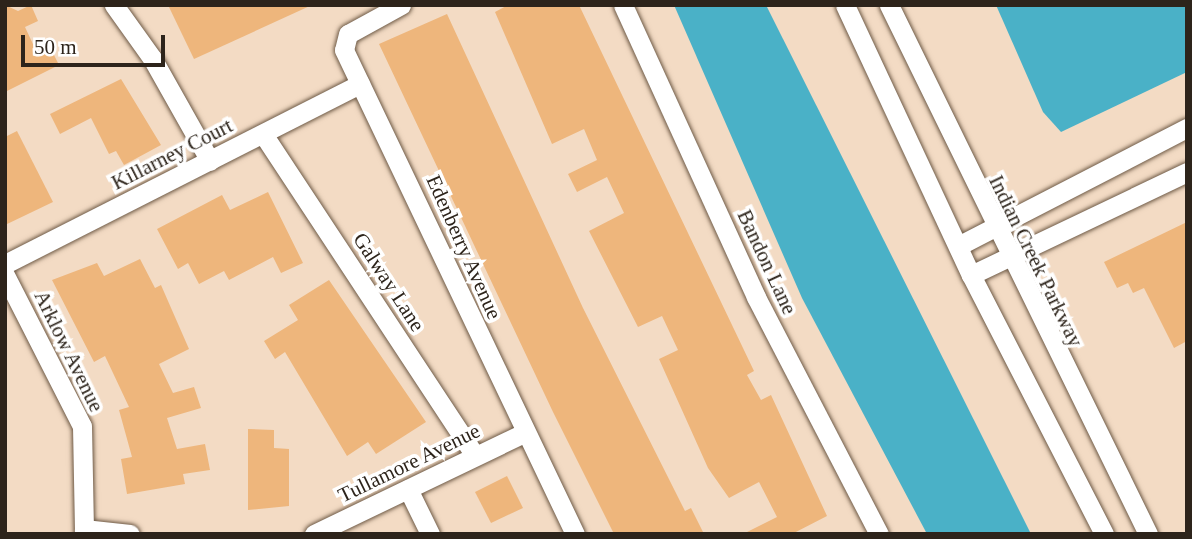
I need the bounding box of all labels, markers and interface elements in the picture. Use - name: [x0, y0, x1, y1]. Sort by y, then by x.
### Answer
- scale bar: [24, 21, 168, 65]
- text: 50 m: [34, 35, 77, 59]
- street label: Killarney Court: [107, 113, 237, 195]
- street label: Edenberry Avenue: [421, 170, 507, 324]
- street label: Indian Creek Parkway: [984, 171, 1088, 351]
- street label: Bandon Lane: [732, 206, 802, 318]
- street label: Galway Lane: [348, 228, 430, 336]
- street label: Arklow Avenue: [28, 286, 110, 416]
- street label: Tullamore Avenue: [333, 418, 485, 508]

